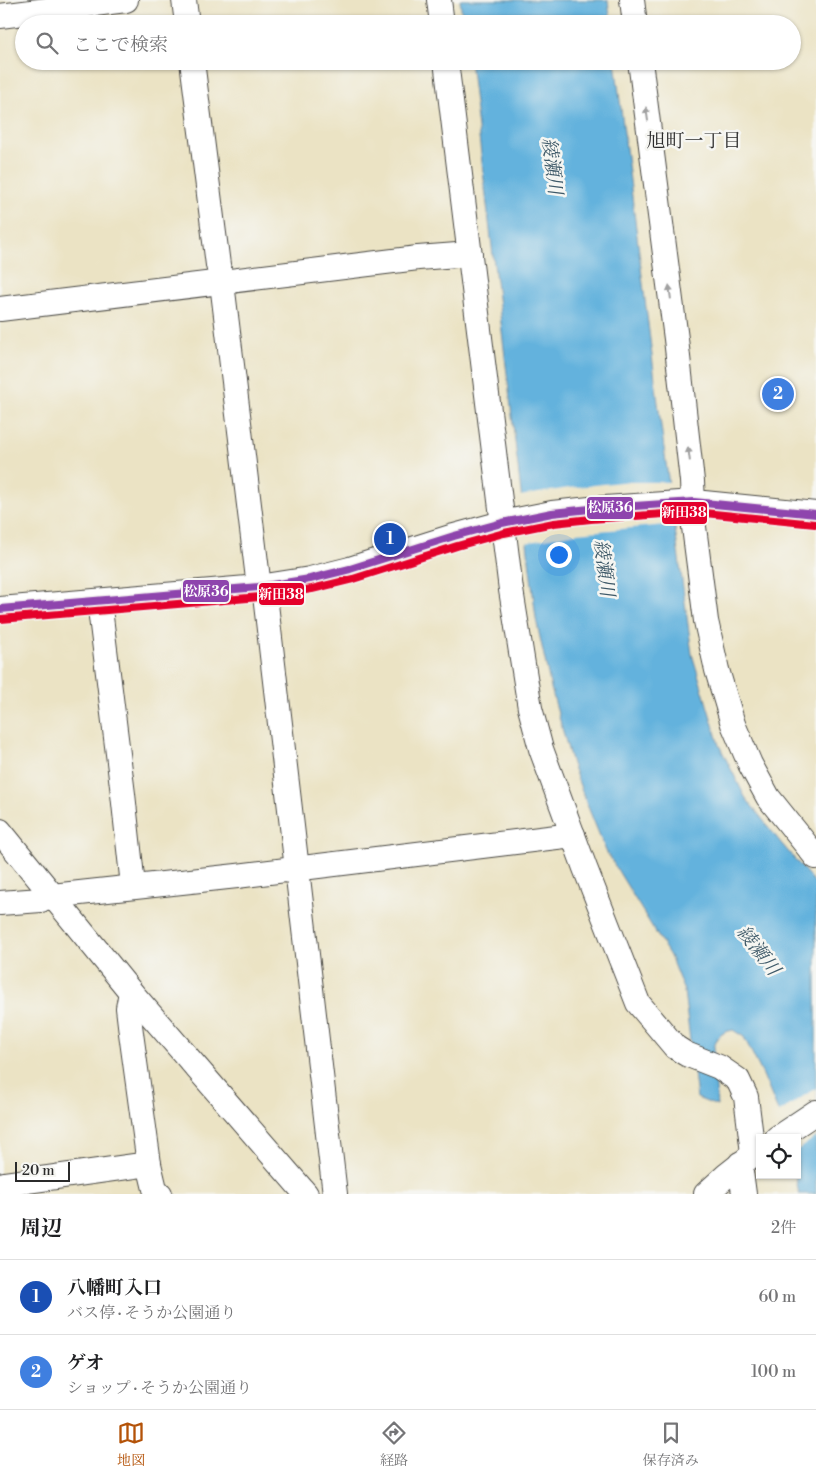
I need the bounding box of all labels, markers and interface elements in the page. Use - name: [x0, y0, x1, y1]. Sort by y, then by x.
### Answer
- search box: [15, 15, 801, 70]
- icon: search: [33, 29, 61, 57]
- text: ここで検索: [73, 33, 168, 57]
- one-way arrow: [643, 106, 651, 122]
- district label: 旭町一丁目: [646, 129, 742, 153]
- water label: 綾瀬川: [537, 136, 568, 198]
- one-way arrow: [666, 284, 674, 300]
- pin: 2: [762, 375, 794, 413]
- one-way arrow: [685, 446, 693, 462]
- line badge: 松原36: [586, 496, 634, 520]
- text: 松原36: [587, 499, 633, 517]
- line badge: 新田38: [661, 501, 708, 525]
- text: 新田38: [661, 504, 707, 522]
- pin: 1: [374, 520, 406, 558]
- water label: 綾瀬川: [589, 538, 620, 600]
- your location: [546, 542, 572, 568]
- line badge: 松原36: [182, 579, 230, 603]
- line badge: 新田38: [258, 582, 305, 606]
- text: 松原36: [183, 583, 229, 601]
- text: 新田38: [258, 586, 304, 604]
- water label: 綾瀬川: [731, 921, 786, 982]
- map controls: [756, 1134, 801, 1179]
- button: locate: [756, 1134, 801, 1179]
- scale bar: [15, 1159, 70, 1182]
- text: 20 m: [22, 1162, 54, 1180]
- text: 周辺: [20, 1216, 62, 1242]
- text: 2件: [771, 1218, 796, 1238]
- text: 八幡町入口: [67, 1276, 162, 1300]
- text: 1: [32, 1287, 40, 1307]
- text: 60 m: [758, 1287, 796, 1307]
- text: バス停 · そうか公園通り: [67, 1303, 236, 1323]
- text: ゲオ: [67, 1351, 105, 1375]
- text: 2: [31, 1362, 41, 1382]
- text: 100 m: [751, 1362, 796, 1382]
- text: ショップ · そうか公園通り: [67, 1378, 252, 1398]
- tab: 地図: [117, 1419, 145, 1470]
- tab: 経路: [380, 1419, 408, 1470]
- tab: 保存済み: [643, 1419, 699, 1470]

